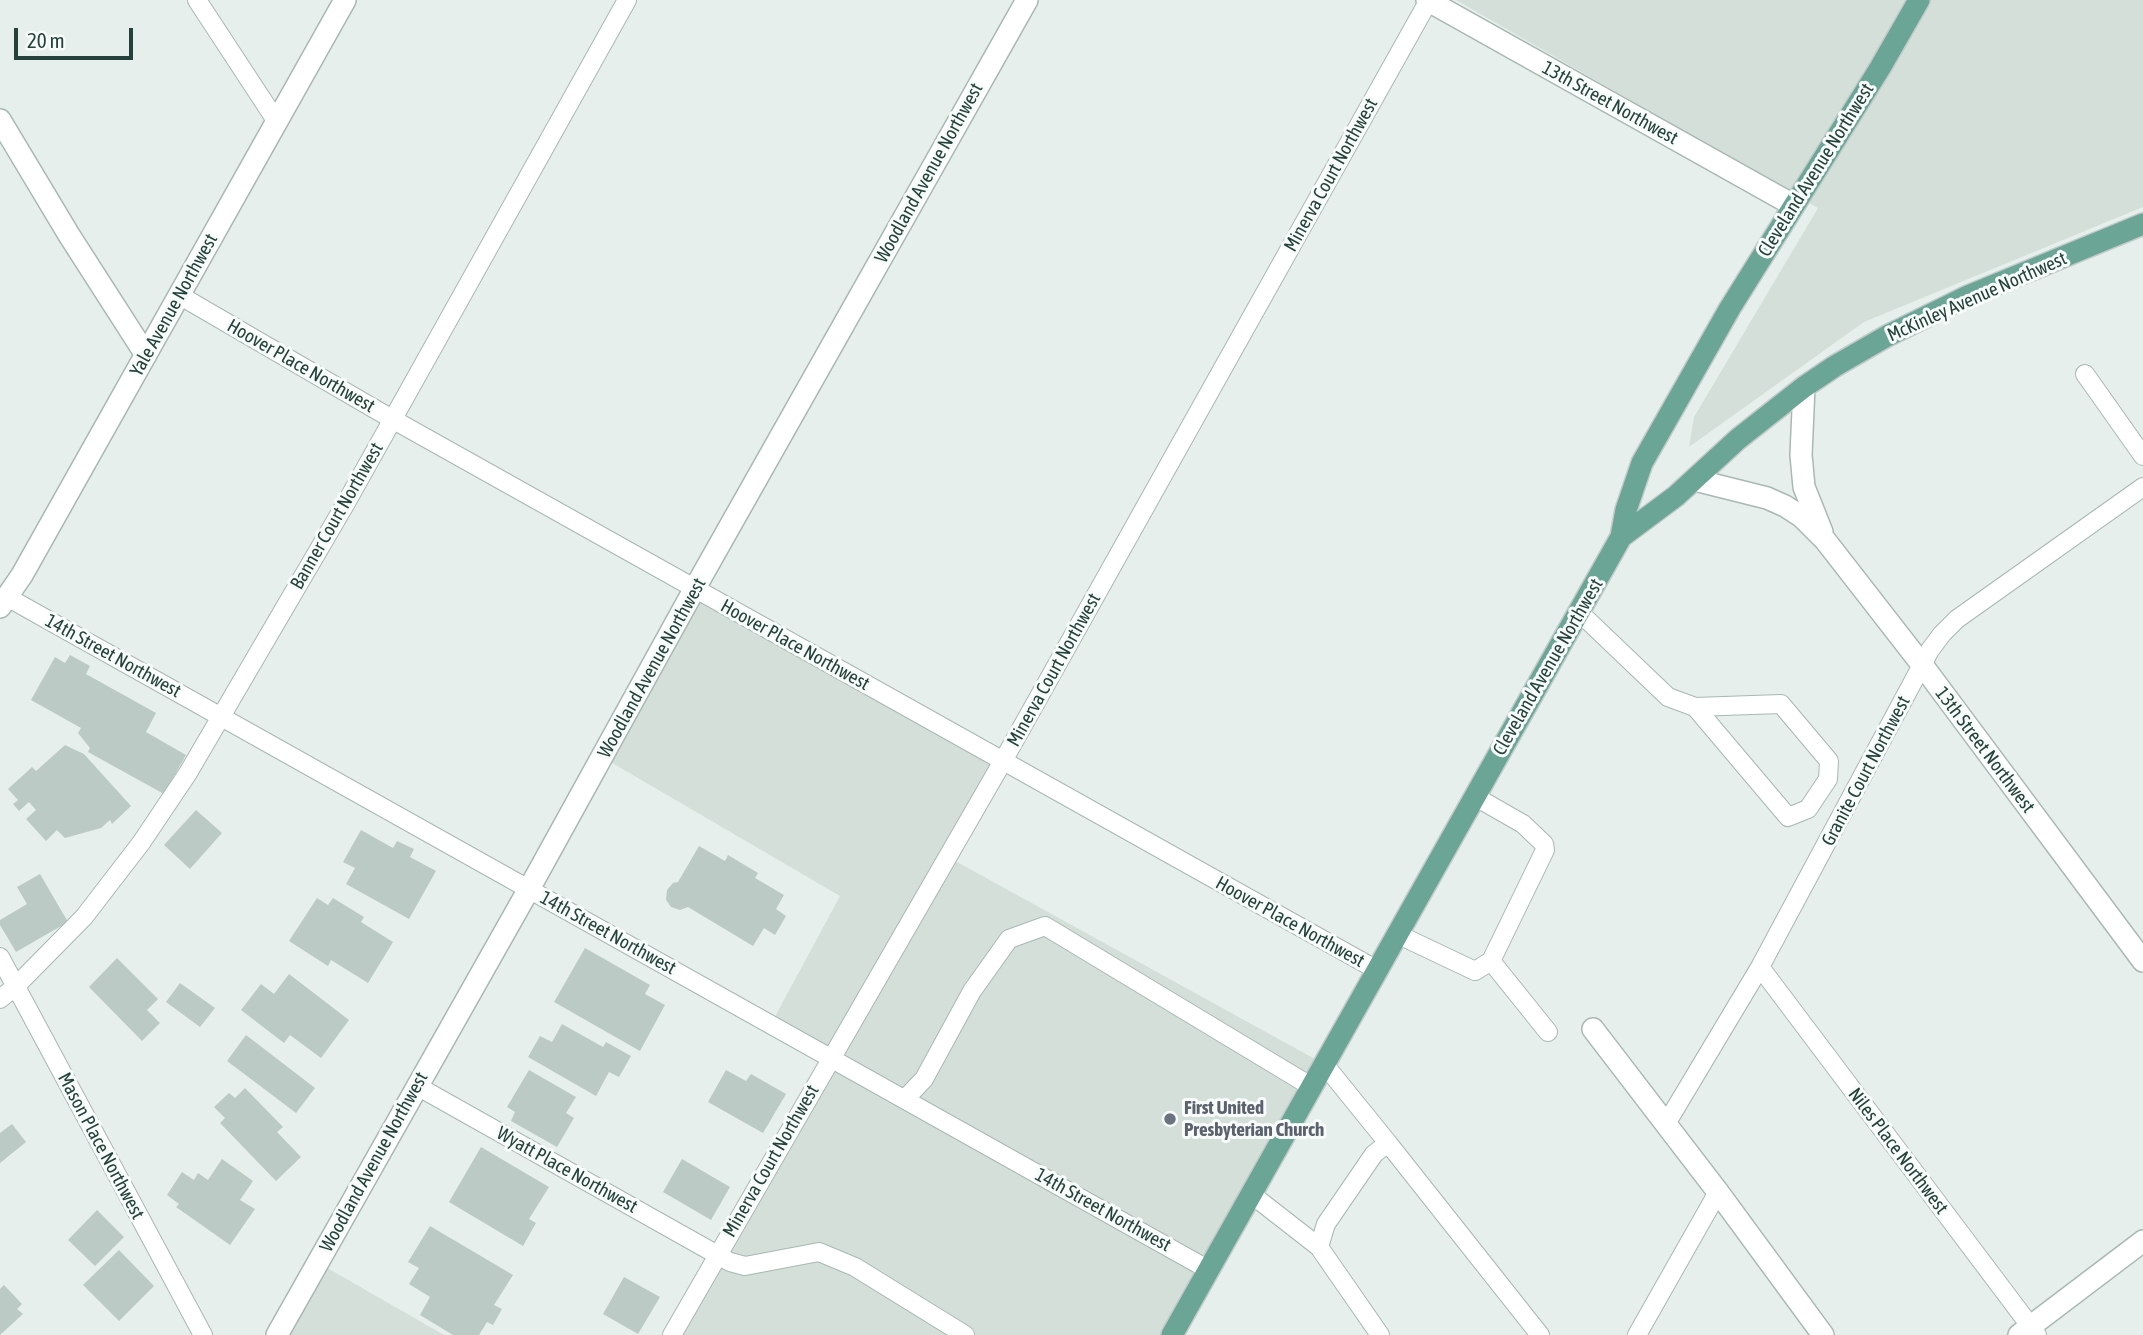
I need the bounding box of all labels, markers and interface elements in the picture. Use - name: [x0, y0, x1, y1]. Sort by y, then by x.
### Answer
- scale bar: [18, 14, 136, 58]
- text: 20 m: [27, 28, 65, 52]
- street label: 13th Street Northwest: [1538, 56, 1682, 150]
- street label: Woodland Avenue Northwest: [870, 79, 988, 267]
- street label: Cleveland Avenue Northwest: [1753, 79, 1879, 261]
- street label: Minerva Court Northwest: [1279, 94, 1383, 256]
- street label: Yale Avenue Northwest: [125, 230, 223, 380]
- street label: McKinley Avenue Northwest: [1884, 247, 2070, 347]
- street label: Hoover Place Northwest: [223, 314, 379, 418]
- street label: Banner Court Northwest: [286, 439, 388, 593]
- street label: Woodland Avenue Northwest: [593, 574, 711, 762]
- street label: Cleveland Avenue Northwest: [1488, 575, 1608, 759]
- street label: Minerva Court Northwest: [1002, 589, 1106, 751]
- street label: Hoover Place Northwest: [717, 595, 873, 695]
- street label: 14th Street Northwest: [41, 609, 185, 703]
- street label: 13th Street Northwest: [1930, 683, 2040, 817]
- street label: Granite Court Northwest: [1817, 692, 1915, 850]
- street label: Hoover Place Northwest: [1212, 872, 1368, 972]
- street label: 14th Street Northwest: [536, 886, 680, 980]
- street label: Woodland Avenue Northwest: [315, 1068, 433, 1256]
- street label: Mason Place Northwest: [53, 1069, 149, 1223]
- street label: Minerva Court Northwest: [718, 1081, 824, 1241]
- street label: Niles Place Northwest: [1843, 1083, 1953, 1219]
- place label: First United Presbyterian Church: [1184, 1097, 1324, 1141]
- marker: First United Presbyterian Church: [1162, 1111, 1178, 1127]
- street label: Wyatt Place Northwest: [493, 1122, 641, 1218]
- street label: 14th Street Northwest: [1031, 1163, 1175, 1257]

